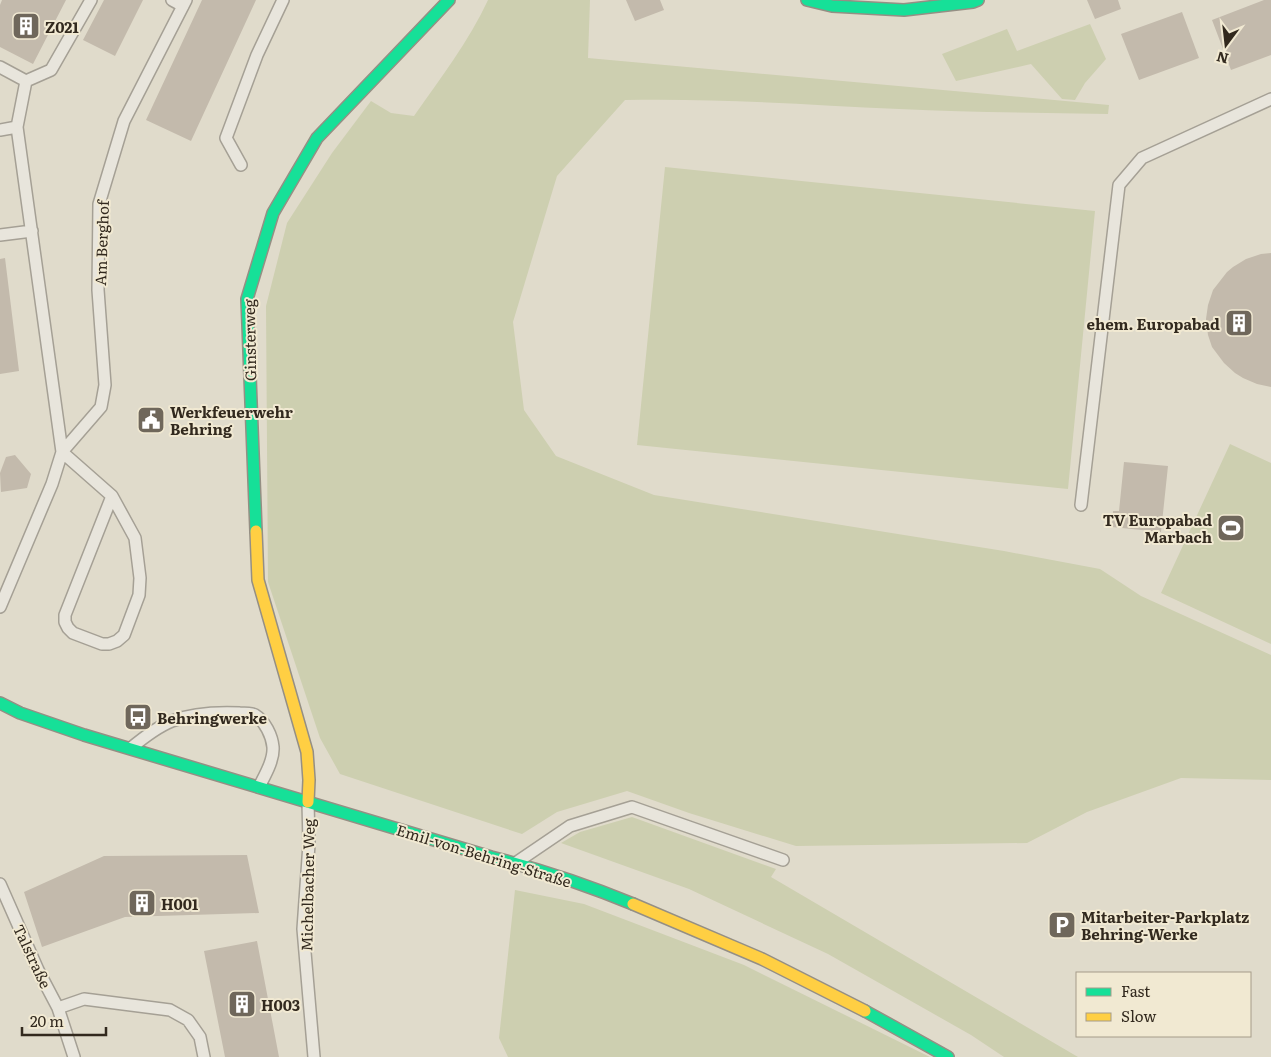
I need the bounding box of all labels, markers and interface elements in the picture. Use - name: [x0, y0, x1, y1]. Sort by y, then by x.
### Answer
- building icon: Z021: [11, 11, 41, 41]
- place label: Z021: [45, 15, 79, 38]
- north arrow: [1201, 20, 1251, 70]
- text: N: [1214, 47, 1231, 70]
- street label: Am Berghof: [88, 199, 114, 286]
- street label: Ginsterweg: [237, 298, 261, 381]
- building icon: ehem. Europabad: [1224, 308, 1254, 338]
- place label: ehem. Europabad: [1087, 312, 1220, 335]
- place label: Werkfeuerwehr Behring: [170, 400, 293, 440]
- public building icon: Werkfeuerwehr Behring: [136, 405, 166, 435]
- place label: TV Europabad Marbach: [1103, 508, 1212, 548]
- sports icon: TV Europabad Marbach: [1216, 513, 1246, 543]
- bus stop icon: Behringwerke: [123, 702, 153, 732]
- place label: Behringwerke: [157, 706, 267, 729]
- street label: Emil-von-Behring-Straße: [394, 817, 574, 893]
- street label: Michelbacher Weg: [294, 818, 320, 952]
- building icon: H001: [127, 888, 157, 918]
- place label: H001: [161, 892, 198, 915]
- place label: Mitarbeiter-Parkplatz Behring-Werke: [1081, 905, 1249, 945]
- parking icon: Mitarbeiter-Parkplatz Behring-Werke: [1047, 910, 1077, 940]
- street label: Talstraße: [8, 920, 58, 992]
- legend: [1076, 972, 1251, 1037]
- text: Fast: [1121, 979, 1150, 1002]
- building icon: H003: [227, 989, 257, 1019]
- place label: H003: [261, 993, 300, 1016]
- scale bar: [22, 1004, 106, 1036]
- text: Slow: [1121, 1004, 1156, 1027]
- text: 20 m: [30, 1009, 64, 1032]

